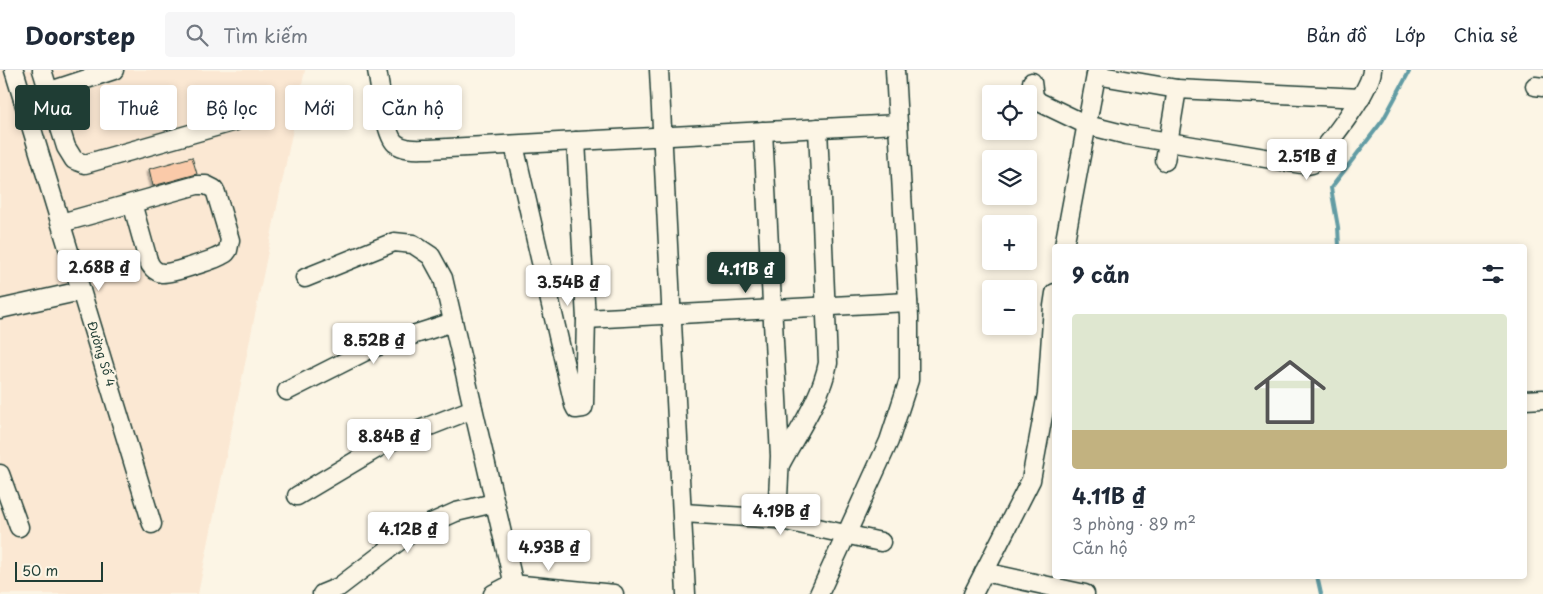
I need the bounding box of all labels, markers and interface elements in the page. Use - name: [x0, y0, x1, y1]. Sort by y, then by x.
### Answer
- search box: [165, 12, 515, 57]
- text: Doorstep: [25, 17, 135, 53]
- icon: search: [183, 21, 211, 49]
- text: Tìm kiếm: [223, 21, 308, 49]
- text: Bản đồ: [1306, 21, 1367, 48]
- text: Lớp: [1395, 21, 1426, 48]
- text: Chia sẻ: [1454, 21, 1518, 48]
- chip: Mua: [15, 85, 90, 130]
- chip: Thuê: [100, 85, 177, 130]
- chip: Bộ lọc: [187, 85, 275, 130]
- chip: Mới: [285, 85, 353, 130]
- chip: Căn hộ: [363, 85, 462, 130]
- map controls: [982, 85, 1037, 335]
- button: locate: [982, 85, 1037, 140]
- pin: 2.51B ₫: [1261, 138, 1353, 181]
- text: 2.51B ₫: [1278, 143, 1336, 167]
- button: layers: [982, 150, 1037, 205]
- button: +: [982, 215, 1037, 270]
- pin: 2.68B ₫: [53, 250, 145, 292]
- pin: 4.11B ₫: [700, 252, 792, 294]
- text: 2.68B ₫: [68, 254, 130, 278]
- text: 4.11B ₫: [718, 256, 774, 280]
- text: 9 căn: [1072, 258, 1130, 290]
- icon: filters: [1479, 260, 1507, 288]
- pin: 3.54B ₫: [522, 264, 614, 307]
- text: 3.54B ₫: [537, 269, 599, 293]
- button: −: [982, 280, 1037, 335]
- street label: Đường Số 4: [83, 319, 120, 389]
- pin: 8.52B ₫: [328, 322, 420, 365]
- text: 8.52B ₫: [343, 327, 405, 351]
- icon: home: [1245, 347, 1335, 437]
- pin: 8.84B ₫: [343, 418, 435, 461]
- text: 8.84B ₫: [358, 423, 420, 447]
- text: 4.11B ₫: [1072, 479, 1145, 511]
- pin: 4.19B ₫: [735, 494, 827, 536]
- text: 4.19B ₫: [752, 498, 810, 522]
- text: 3 phòng · 89 m²: [1072, 511, 1196, 535]
- pin: 4.12B ₫: [362, 512, 454, 554]
- text: 4.12B ₫: [379, 516, 437, 540]
- pin: 4.93B ₫: [503, 530, 595, 572]
- text: 4.93B ₫: [518, 534, 580, 558]
- text: Căn hộ: [1072, 535, 1128, 559]
- scale bar: [15, 559, 102, 582]
- text: 50 m: [22, 560, 58, 581]

